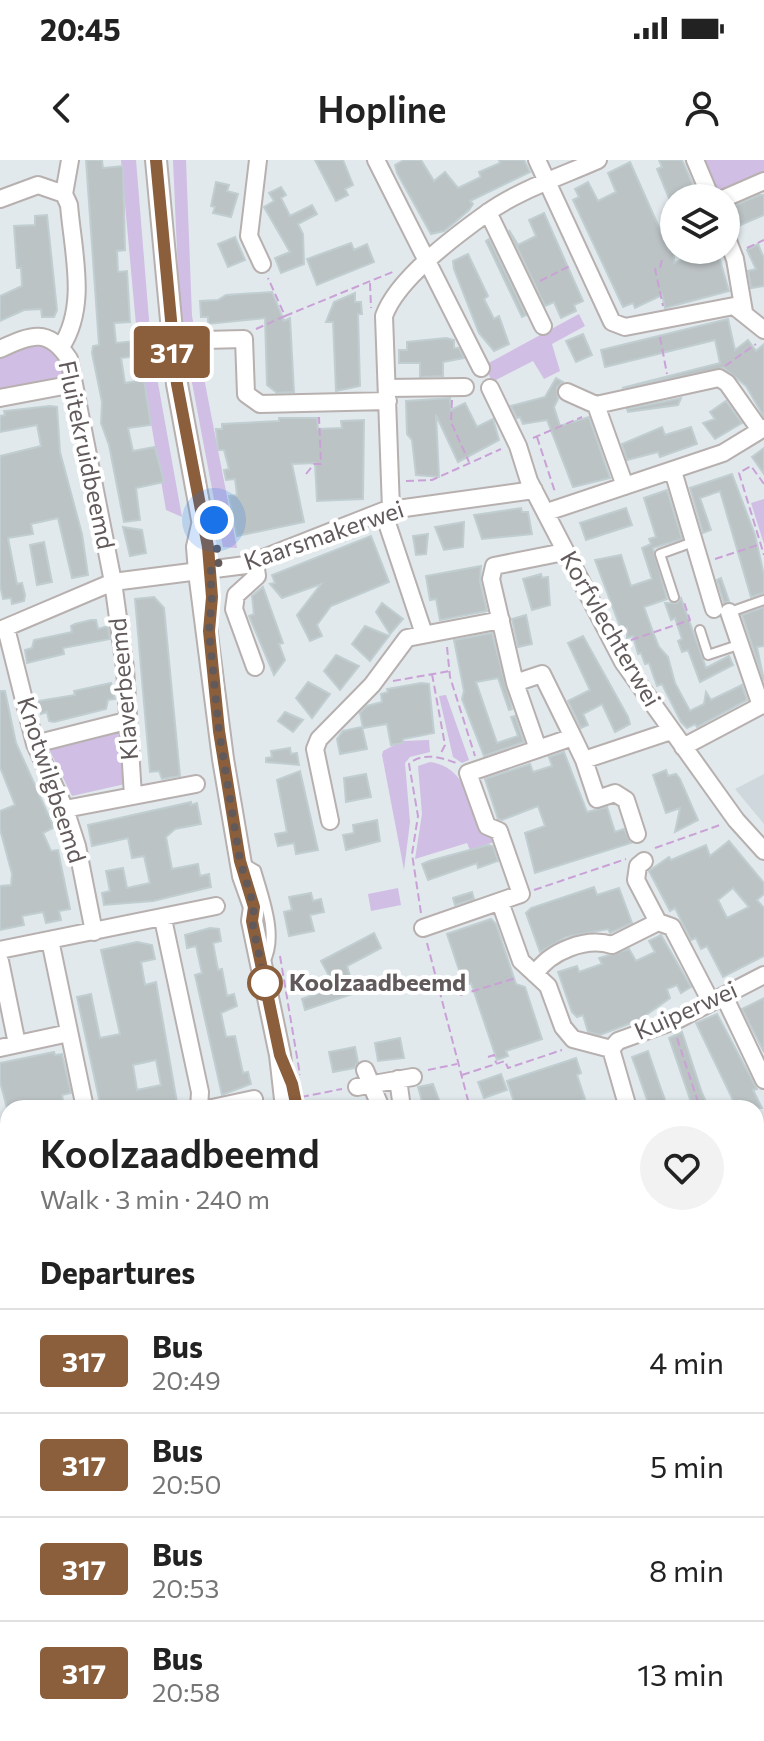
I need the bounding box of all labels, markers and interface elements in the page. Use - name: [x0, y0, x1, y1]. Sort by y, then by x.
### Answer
- text: 20:45: [40, 10, 121, 47]
- icon: back: [40, 86, 84, 130]
- text: Hopline: [318, 86, 446, 130]
- icon: person: [680, 86, 724, 130]
- map controls: [660, 184, 740, 264]
- button: layers: [660, 184, 740, 264]
- line badge: 317: [126, 326, 218, 378]
- text: 317: [150, 335, 194, 369]
- street label: Fluitekruidbeemd: [53, 358, 122, 552]
- street label: Kaarsmakerwei: [240, 494, 407, 575]
- your location: [194, 500, 234, 540]
- street label: Korfvlechterwei: [555, 545, 668, 711]
- street label: Klaverbeemd: [102, 617, 143, 762]
- street label: Knotwilgbeemd: [12, 693, 93, 866]
- marker: Koolzaadbeemd: [248, 966, 282, 1000]
- place label: Koolzaadbeemd: [289, 967, 466, 996]
- street label: Kuiperwei: [630, 974, 741, 1045]
- button: heart: [640, 1126, 724, 1210]
- text: Koolzaadbeemd: [40, 1129, 320, 1176]
- text: Walk · 3 min · 240 m: [40, 1183, 270, 1214]
- text: Departures: [40, 1253, 195, 1290]
- text: Bus: [152, 1327, 203, 1364]
- text: 4 min: [649, 1343, 724, 1380]
- text: 317: [62, 1344, 106, 1378]
- text: 20:49: [152, 1364, 221, 1395]
- text: Bus: [152, 1431, 203, 1468]
- text: 5 min: [650, 1447, 724, 1484]
- text: 317: [62, 1448, 106, 1482]
- text: 20:50: [152, 1468, 221, 1499]
- text: Bus: [152, 1535, 203, 1572]
- text: 8 min: [649, 1551, 724, 1588]
- text: 317: [62, 1552, 106, 1586]
- text: 20:53: [152, 1572, 219, 1603]
- text: Bus: [152, 1639, 203, 1676]
- text: 13 min: [637, 1655, 724, 1692]
- text: 317: [62, 1656, 106, 1690]
- text: 20:58: [152, 1676, 220, 1707]

